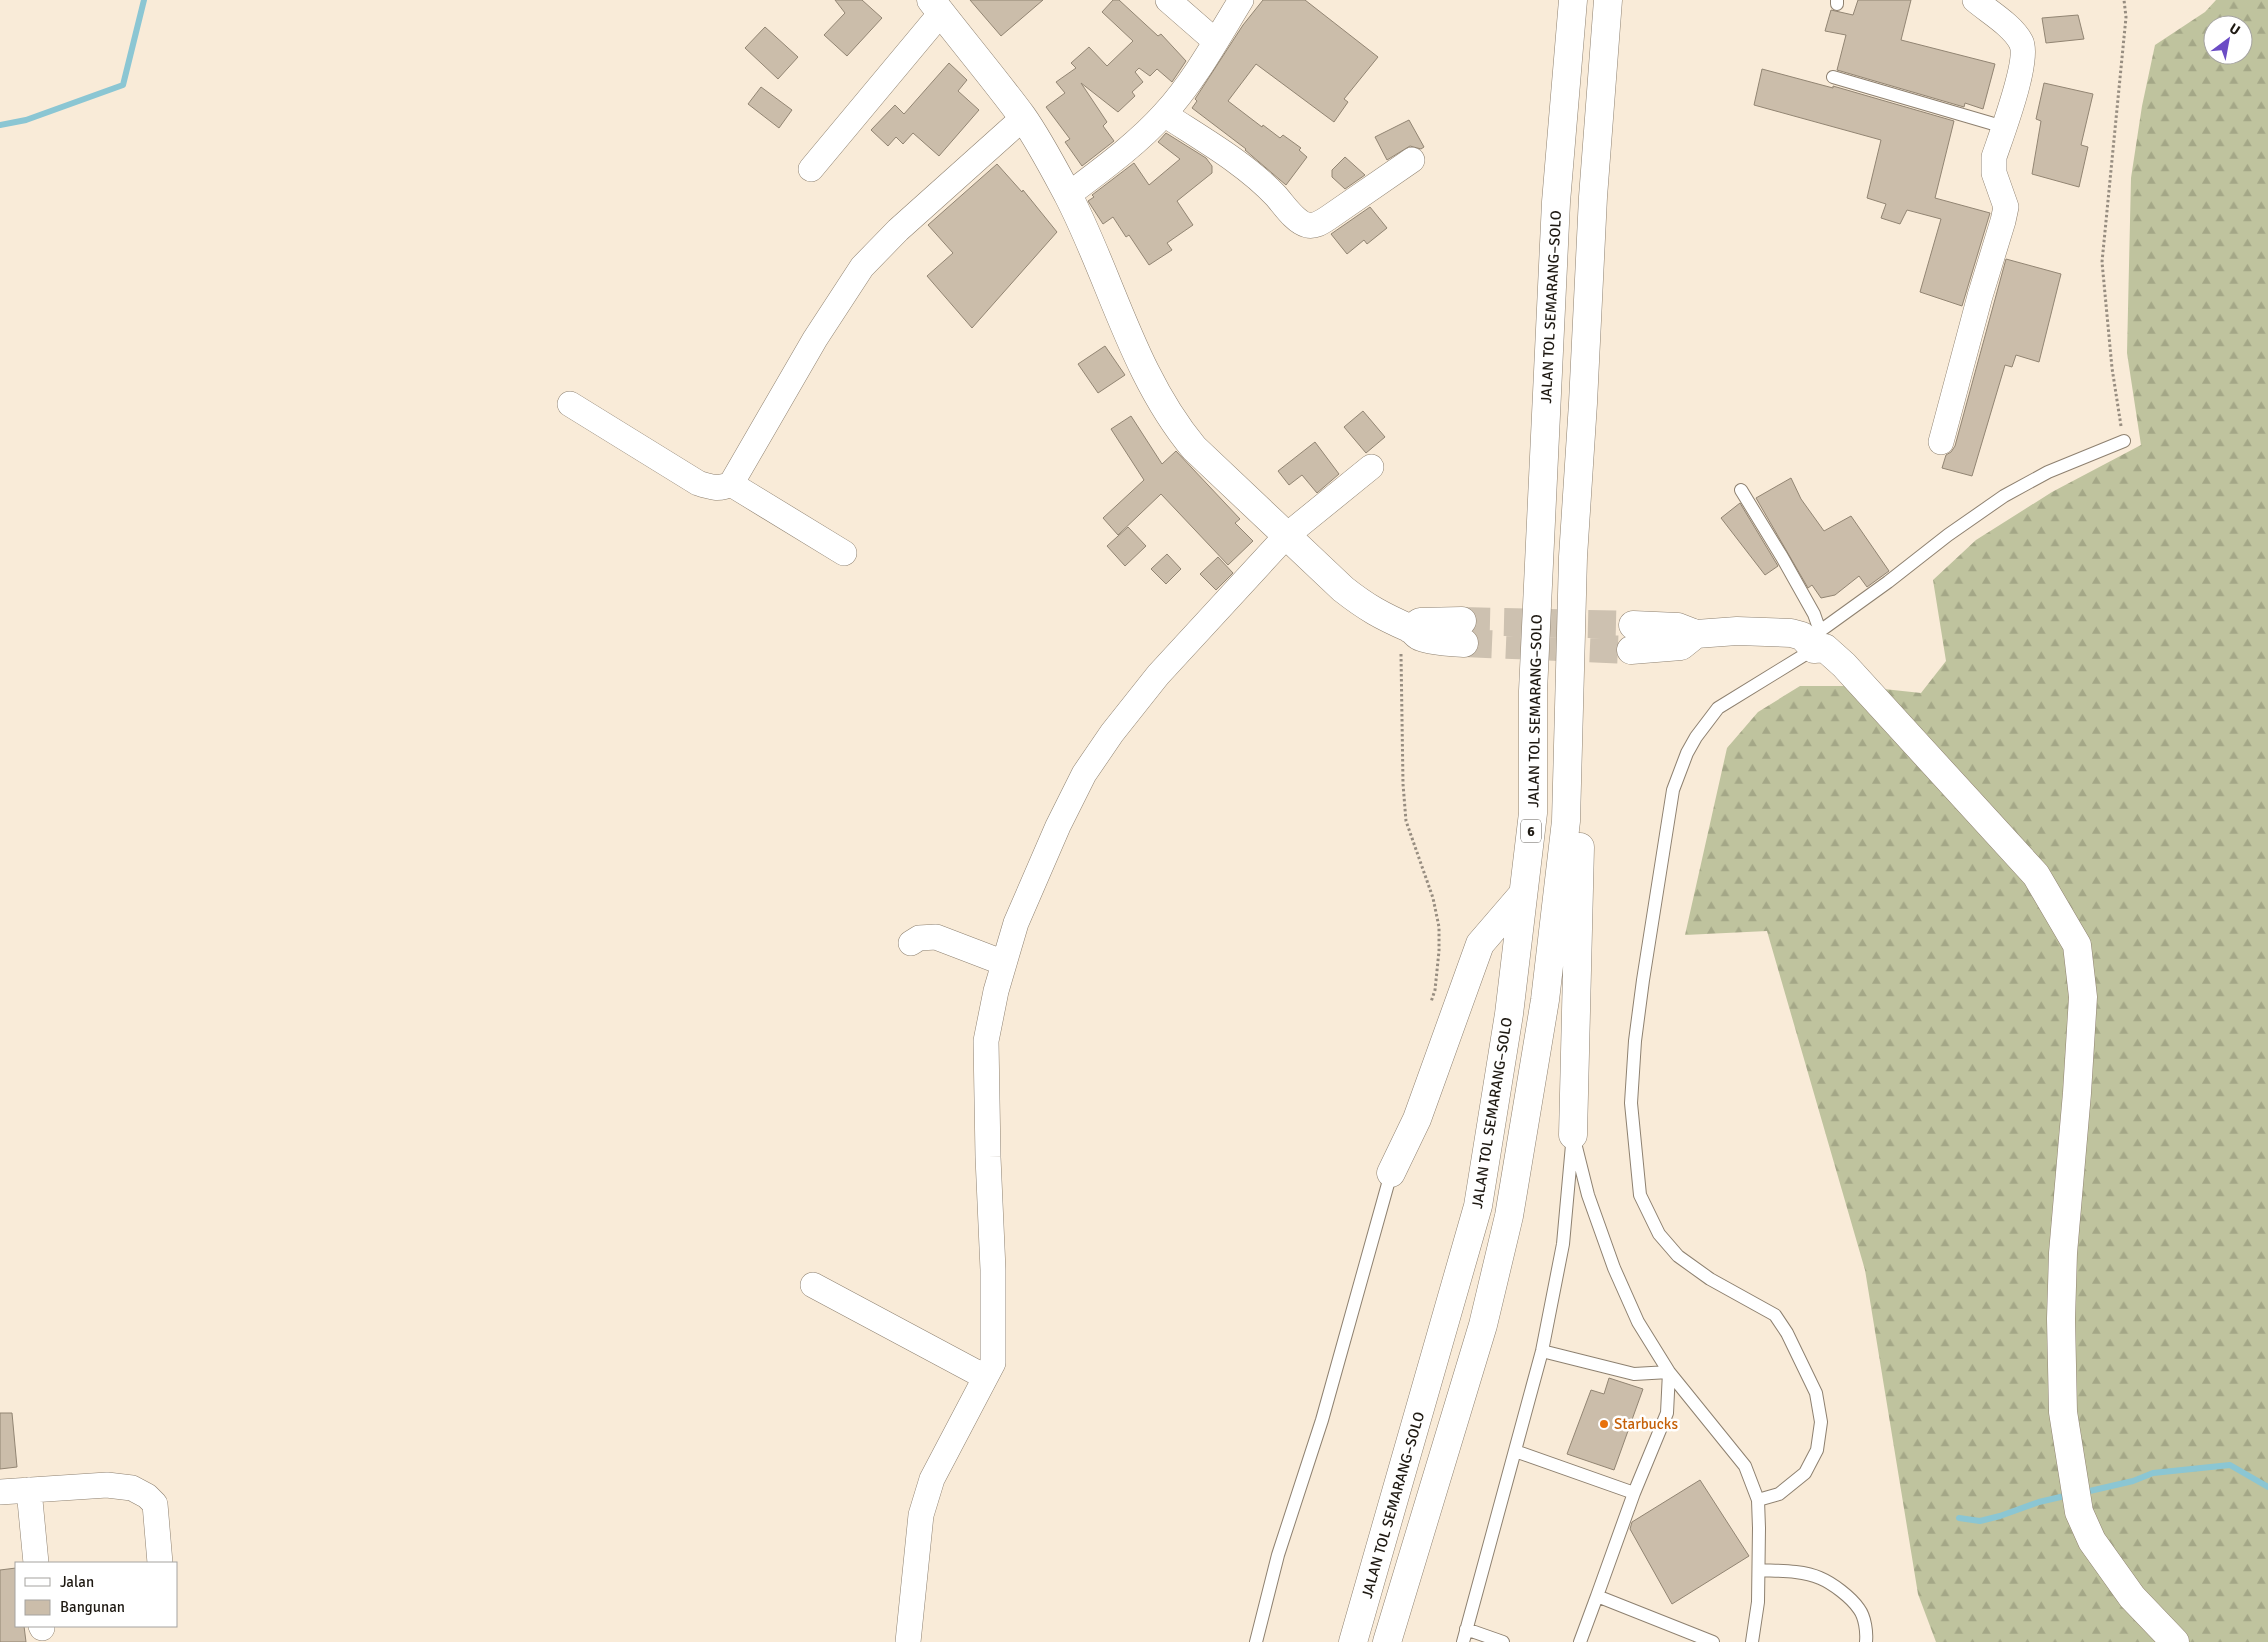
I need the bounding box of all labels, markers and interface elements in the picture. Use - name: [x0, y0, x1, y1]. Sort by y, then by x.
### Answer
- north arrow: [2203, 15, 2253, 65]
- text: U: [2226, 20, 2243, 39]
- street label: JALAN TOL SEMARANG–SOLO: [1537, 210, 1565, 404]
- street label: JALAN TOL SEMARANG–SOLO: [1524, 614, 1546, 808]
- road number: 6: [1521, 819, 1541, 842]
- street label: JALAN TOL SEMARANG–SOLO: [1468, 1016, 1516, 1210]
- street label: JALAN TOL SEMARANG–SOLO: [1358, 1409, 1428, 1600]
- place label: Starbucks: [1614, 1415, 1678, 1433]
- marker: Starbucks: [1598, 1418, 1610, 1430]
- legend: [15, 1562, 178, 1627]
- text: Jalan: [60, 1573, 94, 1591]
- text: Bangunan: [60, 1598, 125, 1616]

